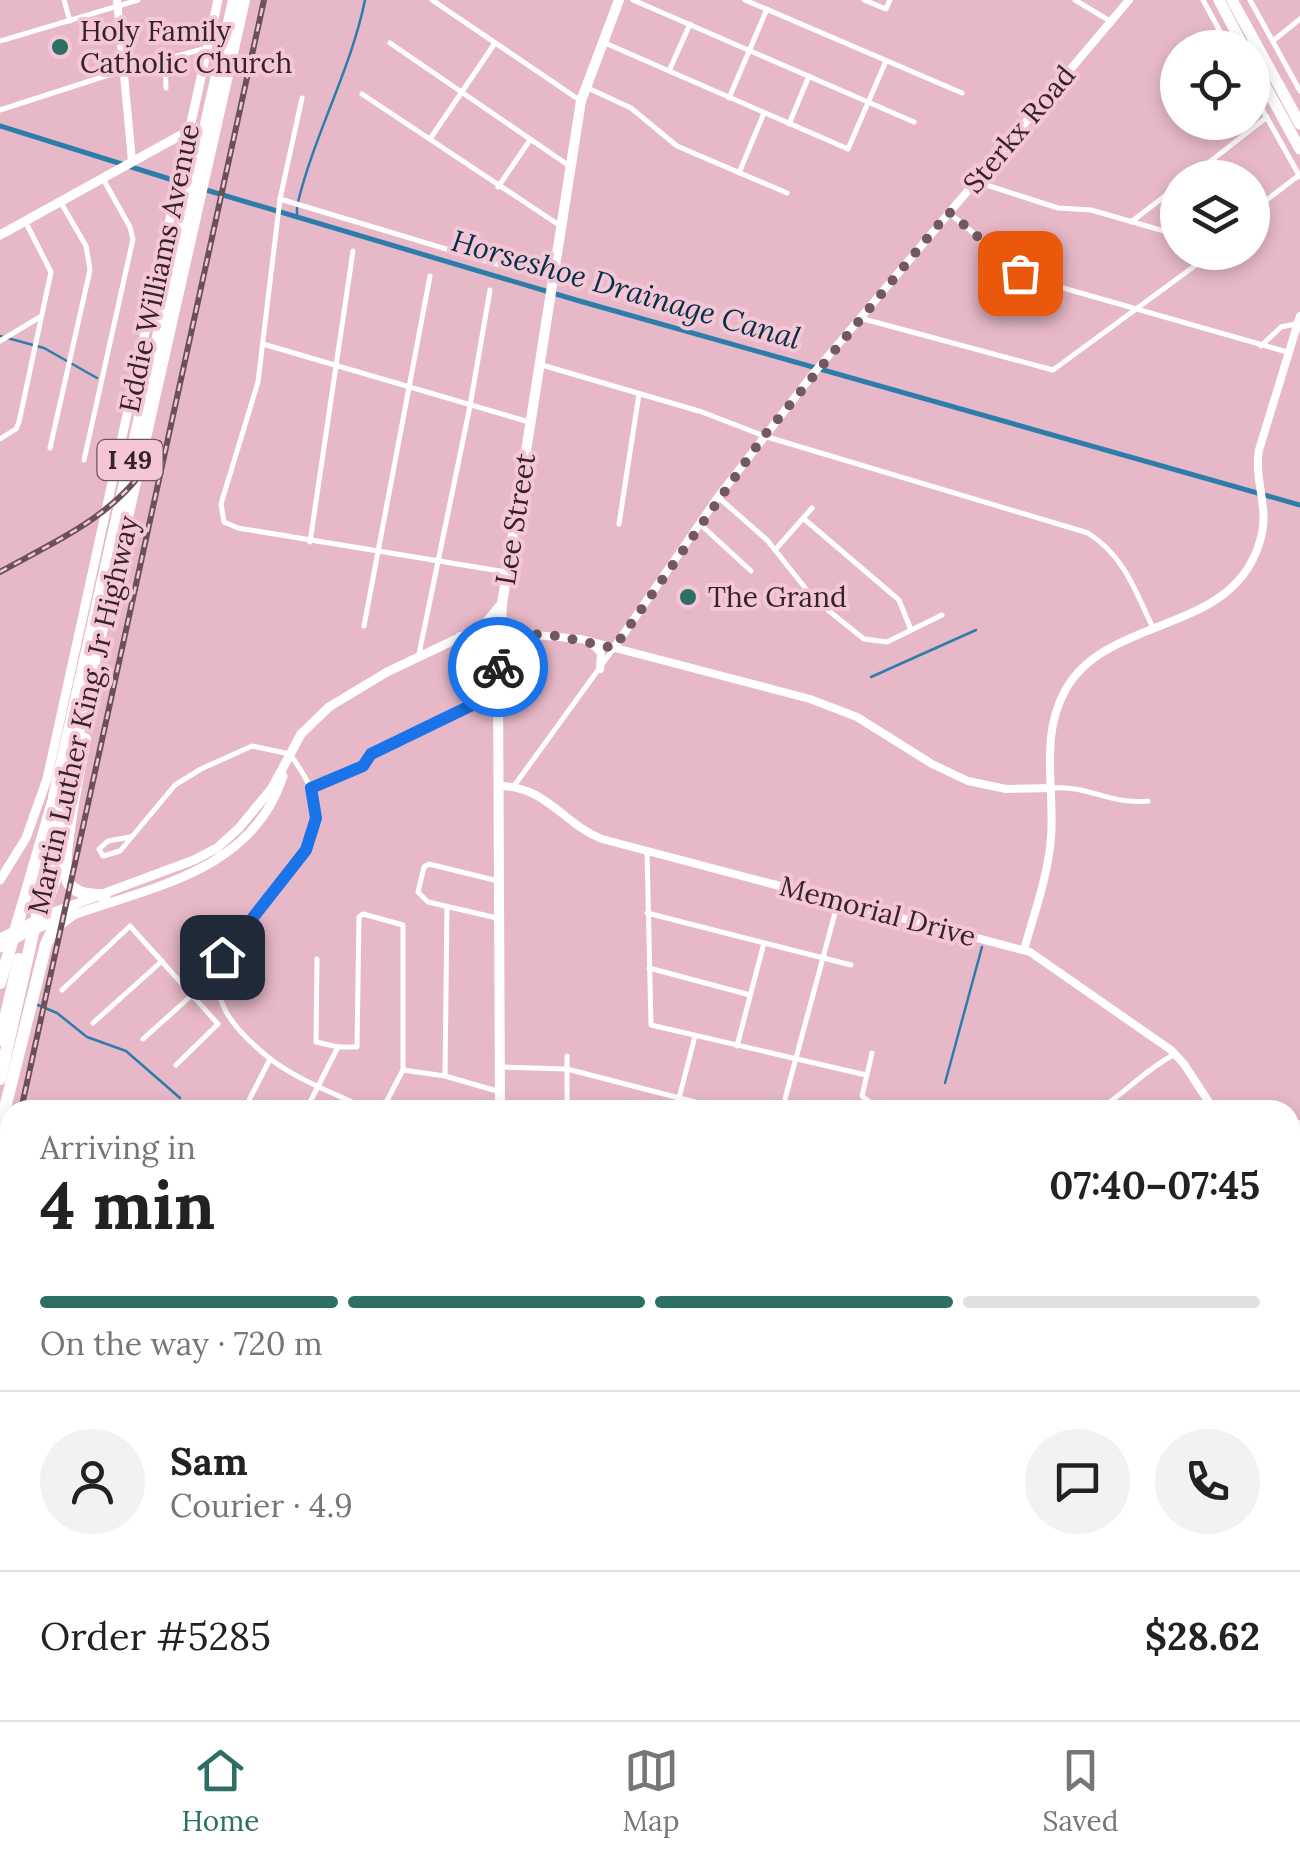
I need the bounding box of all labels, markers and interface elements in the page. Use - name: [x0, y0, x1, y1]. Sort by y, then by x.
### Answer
- place label: Holy Family Catholic Church: [80, 13, 292, 81]
- map controls: [1160, 30, 1270, 270]
- button: locate: [1160, 30, 1270, 140]
- marker: Holy Family Catholic Church: [49, 36, 71, 58]
- street label: Sterkx Road: [955, 58, 1083, 200]
- street label: Eddie Williams Avenue: [111, 120, 207, 416]
- button: layers: [1160, 160, 1270, 270]
- water label: Horseshoe Drainage Canal: [447, 221, 806, 357]
- pin: [978, 231, 1063, 316]
- icon: bag: [993, 246, 1048, 301]
- road number: I 49: [98, 440, 162, 480]
- street label: Lee Street: [487, 450, 543, 588]
- street label: Martin Luther King, Jr Highway: [20, 512, 146, 918]
- place label: The Grand: [708, 579, 847, 615]
- marker: The Grand: [677, 586, 699, 608]
- courier: [448, 617, 548, 717]
- icon: bike: [471, 640, 526, 695]
- street label: Memorial Drive: [776, 868, 980, 954]
- pin: [180, 915, 265, 1000]
- icon: home: [195, 930, 250, 985]
- text: Arriving in: [40, 1127, 196, 1168]
- text: 07:40–07:45: [1049, 1161, 1260, 1209]
- text: 4 min: [40, 1164, 215, 1247]
- text: On the way · 720 m: [40, 1323, 323, 1364]
- button: person: [40, 1429, 145, 1534]
- button: chat: [1025, 1429, 1130, 1534]
- button: phone: [1155, 1429, 1260, 1534]
- text: Sam: [170, 1437, 248, 1485]
- text: Courier · 4.9: [170, 1485, 353, 1526]
- text: Order #5285: [40, 1612, 271, 1660]
- text: $28.62: [1145, 1612, 1260, 1660]
- tab: Home: [182, 1743, 259, 1839]
- tab: Map: [623, 1743, 679, 1839]
- tab: Saved: [1043, 1743, 1118, 1839]

